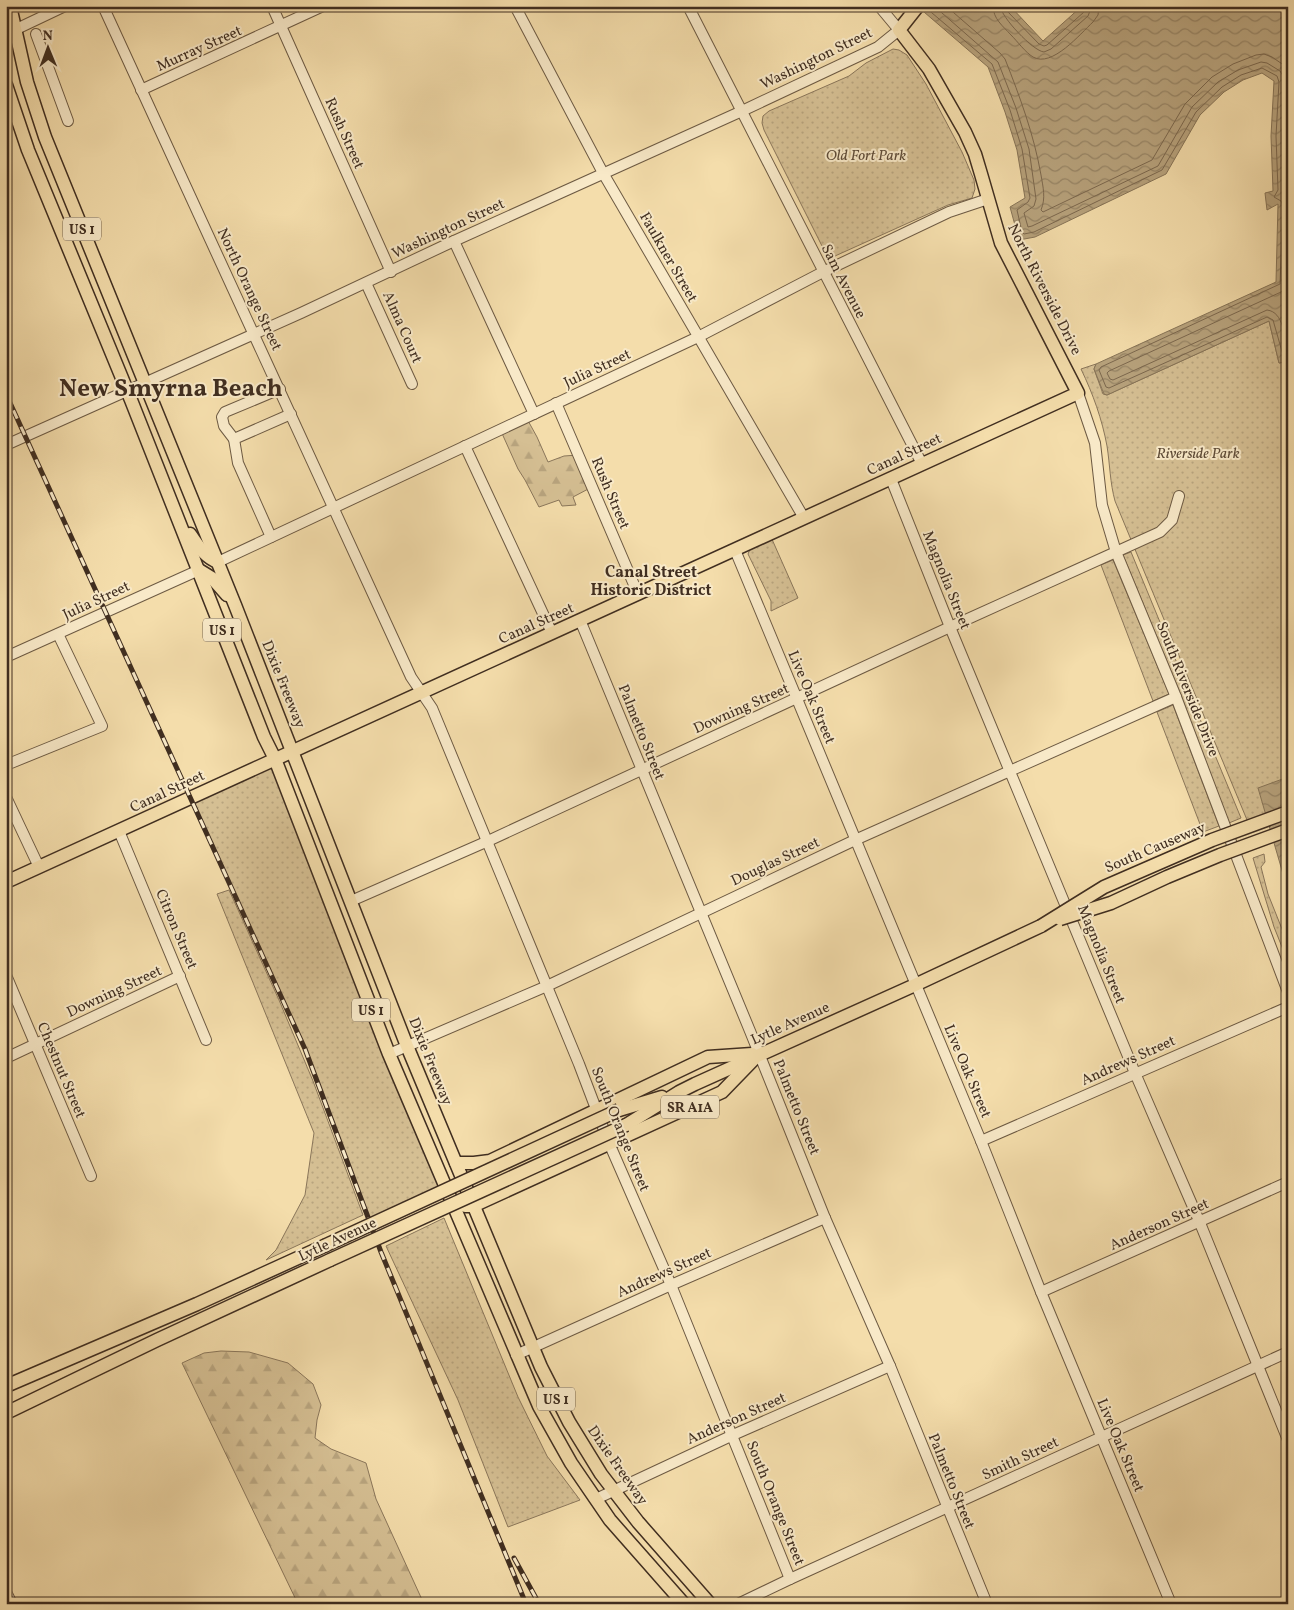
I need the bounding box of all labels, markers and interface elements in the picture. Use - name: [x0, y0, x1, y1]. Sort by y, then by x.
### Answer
- street label: Murray Street: [153, 21, 246, 78]
- north arrow: [22, 22, 72, 72]
- street label: Washington Street: [757, 23, 876, 96]
- text: N: [43, 27, 53, 46]
- street label: Rush Street: [318, 94, 369, 173]
- park label: Old Fort Park: [826, 146, 906, 167]
- street label: Washington Street: [389, 194, 509, 265]
- street label: Faulkner Street: [633, 209, 702, 307]
- road number: US 1: [63, 218, 101, 240]
- street label: North Riverside Drive: [1001, 220, 1086, 359]
- street label: North Orange Street: [211, 225, 286, 355]
- street label: Sam Avenue: [815, 241, 870, 323]
- street label: Alma Court: [376, 288, 427, 367]
- street label: Julia Street: [560, 345, 635, 394]
- district label: New Smyrna Beach: [59, 372, 283, 407]
- street label: Canal Street: [864, 429, 946, 482]
- park label: Riverside Park: [1156, 444, 1240, 465]
- street label: Rush Street: [585, 454, 634, 533]
- street label: Magnolia Street: [916, 528, 975, 633]
- district label: Canal Street Historic District: [590, 562, 712, 602]
- street label: Julia Street: [59, 577, 134, 626]
- street label: Canal Street: [496, 598, 578, 650]
- road number: US 1: [203, 618, 241, 642]
- street label: South Riverside Drive: [1150, 619, 1223, 760]
- street label: Dixie Freeway: [255, 638, 310, 732]
- street label: Live Oak Street: [781, 648, 840, 748]
- street label: Downing Street: [690, 679, 793, 740]
- street label: Palmetto Street: [612, 682, 669, 784]
- street label: Canal Street: [127, 766, 209, 819]
- street label: South Causeway: [1102, 818, 1209, 879]
- street label: Douglas Street: [728, 833, 823, 892]
- street label: Citron Street: [149, 886, 202, 973]
- street label: Magnolia Street: [1071, 902, 1130, 1007]
- street label: Downing Street: [64, 961, 166, 1024]
- road number: US 1: [352, 998, 390, 1022]
- street label: Lytle Avenue: [748, 998, 833, 1051]
- street label: Dixie Freeway: [402, 1015, 457, 1109]
- street label: Chestnut Street: [31, 1019, 90, 1122]
- street label: Live Oak Street: [937, 1022, 996, 1122]
- street label: Andrews Street: [1078, 1031, 1179, 1092]
- street label: Palmetto Street: [767, 1057, 824, 1159]
- street label: South Orange Street: [585, 1064, 654, 1195]
- road number: SR A1A: [661, 1096, 719, 1118]
- street label: Anderson Street: [1106, 1194, 1213, 1257]
- street label: Lytle Avenue: [295, 1213, 380, 1268]
- street label: Andrews Street: [614, 1243, 715, 1304]
- road number: US 1: [537, 1388, 575, 1410]
- street label: Anderson Street: [683, 1388, 790, 1451]
- street label: Live Oak Street: [1090, 1396, 1149, 1496]
- street label: Dixie Freeway: [582, 1422, 652, 1510]
- street label: Palmetto Street: [922, 1431, 979, 1533]
- street label: Smith Street: [979, 1432, 1062, 1486]
- street label: South Orange Street: [740, 1438, 809, 1569]

